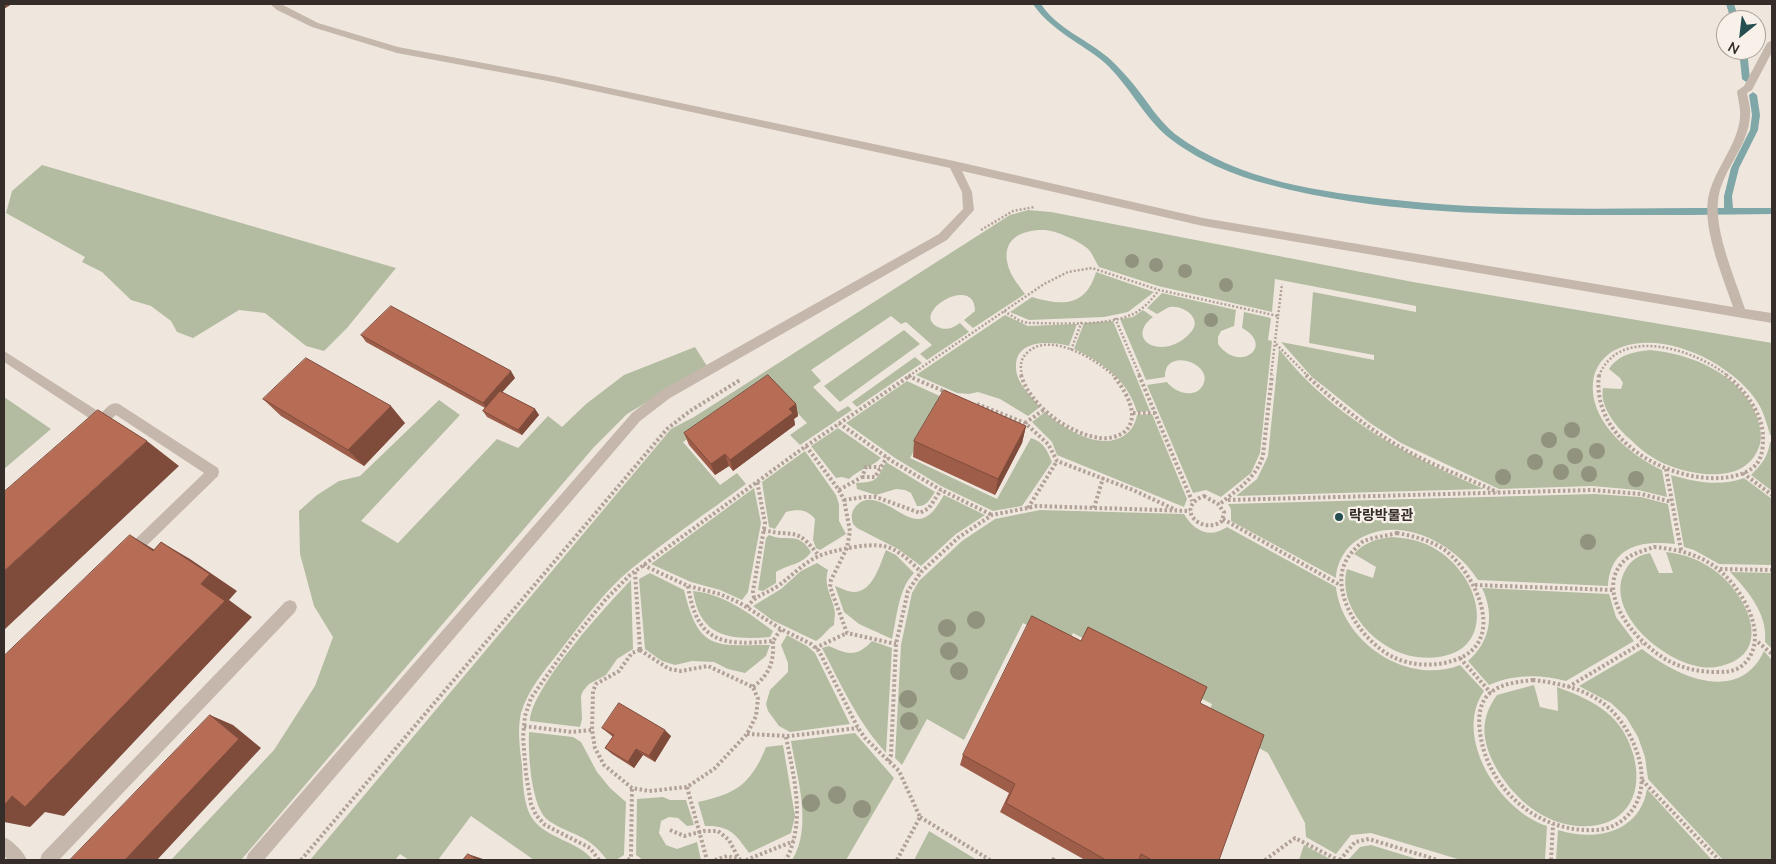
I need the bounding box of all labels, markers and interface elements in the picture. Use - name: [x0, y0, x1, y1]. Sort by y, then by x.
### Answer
- north arrow: [1716, 10, 1766, 60]
- text: N: [1725, 37, 1743, 59]
- place label: 락랑박물관: [1349, 509, 1413, 525]
- marker: 락랑박물관: [1333, 511, 1345, 523]

